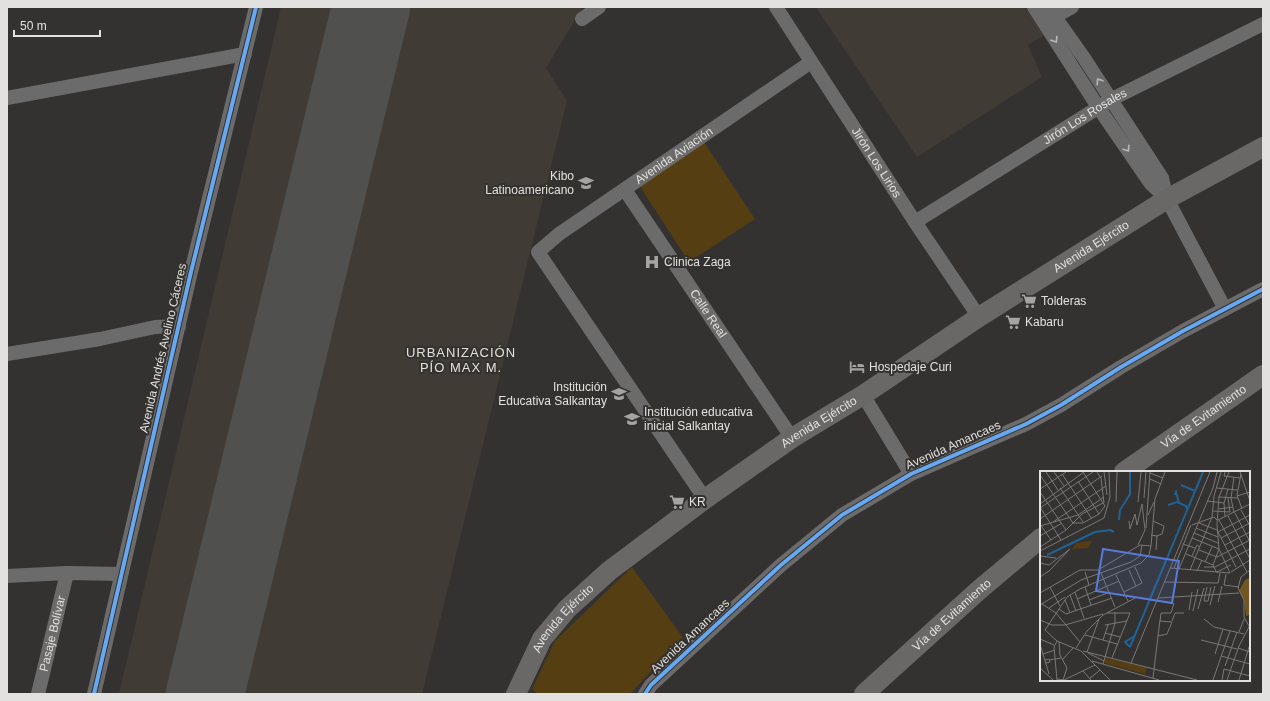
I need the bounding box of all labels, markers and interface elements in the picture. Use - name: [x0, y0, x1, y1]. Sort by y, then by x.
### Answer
- scale bar: [14, 12, 100, 38]
- text: 50 m: [20, 19, 47, 33]
- one-way arrow: [1051, 36, 1058, 43]
- one-way arrow: [1097, 78, 1104, 85]
- street label: Jirón Los Rosales: [1040, 86, 1129, 147]
- street label: Avenida Aviación: [632, 124, 716, 187]
- street label: Jirón Los Lirios: [849, 125, 904, 200]
- one-way arrow: [1122, 144, 1129, 151]
- place label: Kibo Latinoamericano: [485, 169, 574, 197]
- school or university icon: Kibo Latinoamericano: [577, 174, 595, 192]
- street label: Avenida Ejército: [1051, 217, 1132, 276]
- hospital icon: Clinica Zaga: [643, 253, 661, 271]
- place label: Clinica Zaga: [664, 255, 731, 269]
- street label: Avenida Andrés Avelino Cáceres: [137, 262, 189, 434]
- street label: Calle Real: [687, 287, 730, 340]
- supermarket icon: Tolderas: [1020, 292, 1038, 310]
- place label: Tolderas: [1041, 294, 1086, 308]
- supermarket icon: Kabaru: [1004, 313, 1022, 331]
- place label: Kabaru: [1025, 315, 1064, 329]
- district label: URBANIZACIÓN PÍO MAX M.: [406, 345, 516, 375]
- hotel icon: Hospedaje Curi: [848, 358, 866, 376]
- place label: Hospedaje Curi: [869, 360, 952, 374]
- place label: Institución Educativa Salkantay: [498, 380, 607, 408]
- street label: Vía de Evitamiento: [1158, 382, 1249, 451]
- school or university icon: Institución Educativa Salkantay: [610, 385, 628, 403]
- street label: Avenida Ejército: [778, 393, 860, 451]
- place label: Institución educativa inicial Salkantay: [644, 405, 753, 433]
- school or university icon: Institución educativa inicial Salkantay: [623, 410, 641, 428]
- street label: Avenida Amancaes: [903, 418, 1003, 472]
- inset map: [1040, 471, 1250, 681]
- supermarket icon: KR: [668, 493, 686, 511]
- place label: KR: [689, 495, 706, 509]
- street label: Vía de Evitamiento: [909, 576, 994, 654]
- street label: Avenida Ejército: [530, 581, 597, 655]
- street label: Pasaje Bolívar: [37, 594, 68, 673]
- street label: Avenida Amancaes: [648, 596, 732, 676]

